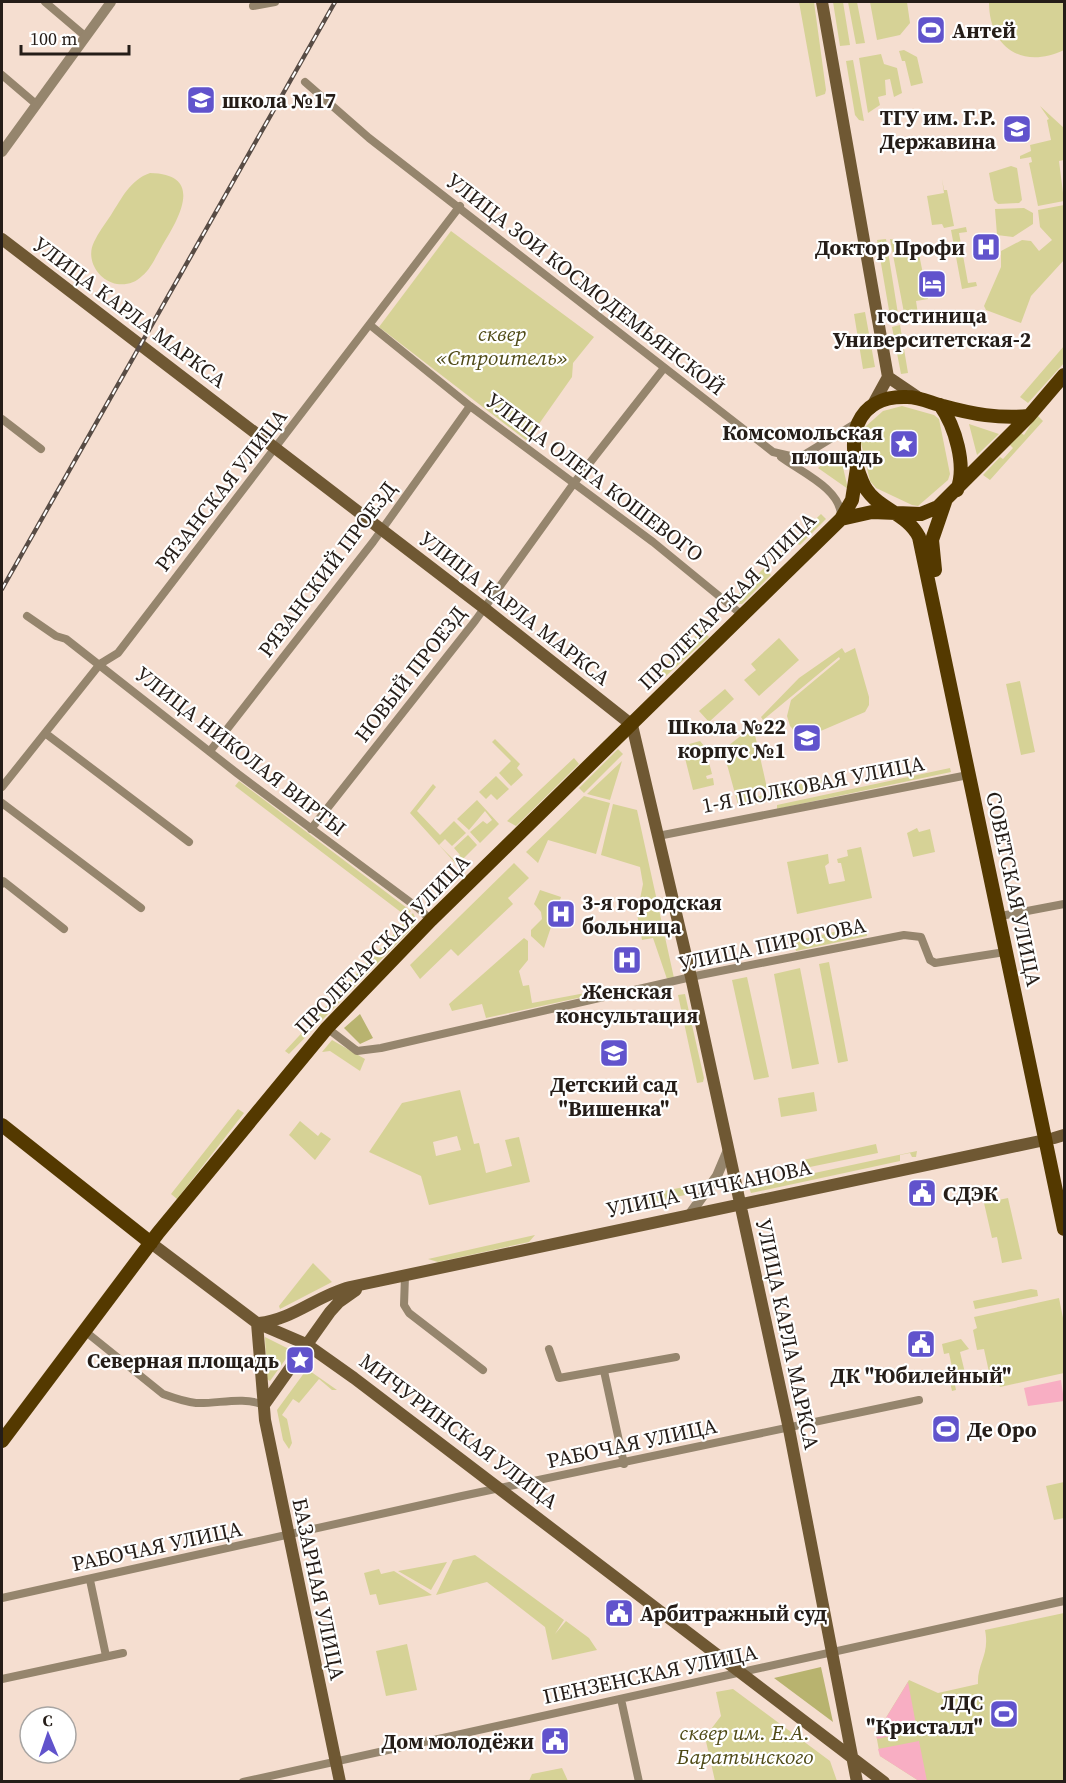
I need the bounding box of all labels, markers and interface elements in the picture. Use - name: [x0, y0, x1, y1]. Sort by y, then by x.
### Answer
- sports icon: Антей: [915, 14, 947, 46]
- place label: Антей: [952, 16, 1016, 45]
- scale bar: [21, 18, 129, 56]
- text: 100 m: [30, 26, 77, 51]
- school or university icon: школа №17: [185, 84, 217, 116]
- place label: школа №17: [222, 86, 336, 115]
- place label: ТГУ им. Г.Р. Державина: [880, 103, 997, 156]
- school or university icon: ТГУ им. Г.Р. Державина: [1001, 113, 1033, 145]
- street label: УЛИЦА ЗОИ КОСМОДЕМЬЯНСКОЙ: [441, 166, 731, 402]
- street label: УЛИЦА КАРЛА МАРКСА: [27, 230, 233, 394]
- hospital icon: Доктор Профи: [970, 231, 1002, 263]
- place label: Доктор Профи: [815, 233, 965, 262]
- hotel icon: гостиница Университетская-2: [916, 268, 948, 300]
- place label: гостиница Университетская-2: [833, 301, 1031, 354]
- park label: сквер «Строитель»: [436, 319, 568, 372]
- street label: УЛИЦА ОЛЕГА КОШЕВОГО: [480, 386, 710, 568]
- street label: РЯЗАНСКАЯ УЛИЦА: [148, 403, 294, 577]
- place label: Комсомольская площадь: [722, 418, 883, 471]
- place icon: Комсомольская площадь: [888, 428, 920, 460]
- street label: РЯЗАНСКИЙ ПРОЕЗД: [251, 475, 403, 663]
- street label: ПРОЛЕТАРСКАЯ УЛИЦА: [632, 506, 822, 696]
- street label: УЛИЦА КАРЛА МАРКСА: [413, 524, 617, 692]
- street label: НОВЫЙ ПРОЕЗД: [348, 600, 472, 748]
- street label: УЛИЦА НИКОЛАЯ ВИРТЫ: [130, 659, 352, 843]
- place label: Школа №22 корпус №1: [668, 712, 786, 765]
- school or university icon: Школа №22 корпус №1: [791, 722, 823, 754]
- street label: 1-Я ПОЛКОВАЯ УЛИЦА: [699, 748, 927, 820]
- street label: СОВЕТСКАЯ УЛИЦА: [979, 789, 1049, 989]
- street label: ПРОЛЕТАРСКАЯ УЛИЦА: [288, 847, 476, 1041]
- place label: 3-я городская больница: [582, 888, 722, 941]
- hospital icon: 3-я городская больница: [545, 898, 577, 930]
- street label: УЛИЦА ПИРОГОВА: [676, 910, 868, 978]
- hospital icon: Женская консультация: [611, 944, 643, 976]
- place label: Женская консультация: [556, 977, 698, 1030]
- school or university icon: Детский сад "Вишенка": [598, 1037, 630, 1069]
- place label: Детский сад "Вишенка": [550, 1070, 678, 1123]
- street label: УЛИЦА ЧИЧКАНОВА: [604, 1152, 814, 1224]
- public building icon: СДЭК: [906, 1177, 938, 1209]
- place label: СДЭК: [943, 1179, 998, 1208]
- street label: УЛИЦА КАРЛА МАРКСА: [749, 1216, 827, 1452]
- public building icon: ДК "Юбилейный": [905, 1328, 937, 1360]
- place icon: Северная площадь: [284, 1344, 316, 1376]
- place label: Северная площадь: [87, 1346, 279, 1375]
- street label: МИЧУРИНСКАЯ УЛИЦА: [354, 1347, 564, 1515]
- place label: ДК "Юбилейный": [831, 1361, 1011, 1390]
- street label: РАБОЧАЯ УЛИЦА: [544, 1411, 720, 1475]
- sports icon: Де Оро: [930, 1413, 962, 1445]
- place label: Де Оро: [967, 1415, 1037, 1444]
- street label: БАЗАРНАЯ УЛИЦА: [286, 1495, 352, 1683]
- street label: РАБОЧАЯ УЛИЦА: [69, 1514, 245, 1578]
- public building icon: Арбитражный суд: [603, 1597, 635, 1629]
- place label: Арбитражный суд: [640, 1599, 827, 1628]
- street label: ПЕНЗЕНСКАЯ УЛИЦА: [540, 1637, 760, 1711]
- place label: ЛДС "Кристалл": [866, 1688, 983, 1741]
- sports icon: ЛДС "Кристалл": [988, 1698, 1020, 1730]
- north arrow: [18, 1705, 78, 1765]
- text: С: [42, 1709, 53, 1731]
- park label: сквер им. Е.А. Баратынского: [676, 1718, 813, 1771]
- public building icon: Дом молодёжи: [539, 1725, 571, 1757]
- place label: Дом молодёжи: [382, 1727, 534, 1756]

